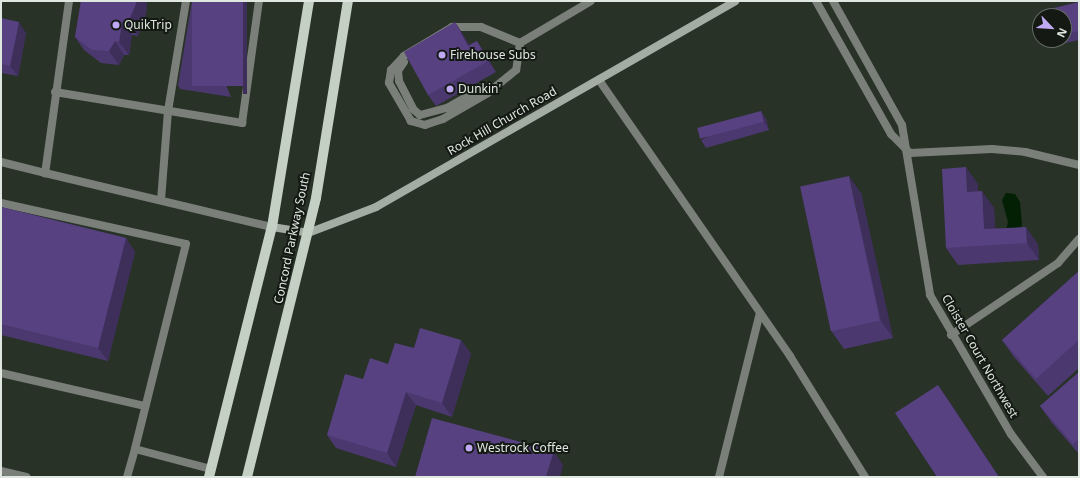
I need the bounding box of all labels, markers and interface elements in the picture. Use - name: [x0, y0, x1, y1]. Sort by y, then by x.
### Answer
- north arrow: [1032, 8, 1072, 48]
- place label: QuikTrip: [124, 18, 172, 32]
- marker: QuikTrip: [111, 20, 121, 30]
- text: N: [1054, 26, 1071, 40]
- place label: Firehouse Subs: [450, 48, 536, 62]
- marker: Firehouse Subs: [437, 50, 447, 60]
- place label: Dunkin': [458, 82, 501, 96]
- street label: Rock Hill Church Road: [445, 84, 559, 158]
- marker: Dunkin': [445, 84, 455, 94]
- street label: Concord Parkway South: [271, 171, 313, 305]
- street label: Cloister Court Northwest: [939, 292, 1021, 420]
- place label: Westrock Coffee: [477, 441, 569, 455]
- marker: Westrock Coffee: [464, 443, 474, 453]

